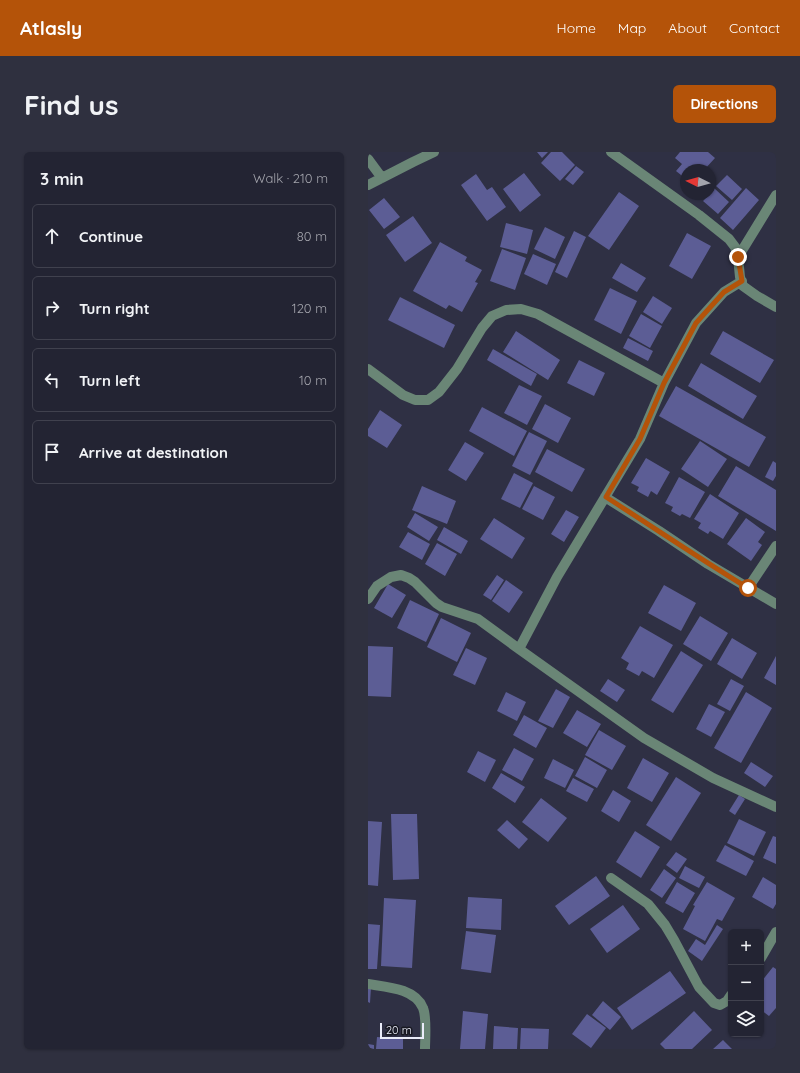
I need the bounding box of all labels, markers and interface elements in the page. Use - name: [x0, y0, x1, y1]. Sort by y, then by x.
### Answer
- text: Atlasly: [20, 16, 82, 40]
- text: Home: [557, 19, 596, 37]
- text: Map: [618, 19, 646, 37]
- text: About: [668, 19, 707, 37]
- text: Contact: [729, 19, 780, 37]
- button: Directions: [673, 85, 776, 123]
- text: Find us: [24, 87, 118, 122]
- north arrow: [680, 164, 716, 200]
- text: 3 min: [40, 168, 84, 189]
- text: Walk · 210 m: [253, 170, 328, 186]
- icon: ahead: [41, 225, 63, 247]
- text: Continue: [79, 227, 143, 246]
- text: 80 m: [297, 228, 327, 244]
- route end: [729, 248, 747, 266]
- icon: right: [41, 297, 63, 319]
- text: Turn right: [79, 299, 150, 318]
- text: 120 m: [292, 300, 327, 316]
- icon: left: [41, 369, 63, 391]
- text: Turn left: [79, 371, 141, 390]
- text: 10 m: [299, 372, 327, 388]
- icon: arrive: [41, 441, 63, 463]
- text: Arrive at destination: [79, 443, 228, 462]
- route start: [739, 579, 757, 597]
- map controls: [728, 929, 764, 1037]
- button: +: [728, 929, 764, 965]
- button: −: [728, 965, 764, 1001]
- button: layers: [728, 1001, 764, 1037]
- scale bar: [380, 1021, 424, 1040]
- text: 20 m: [386, 1023, 412, 1037]

